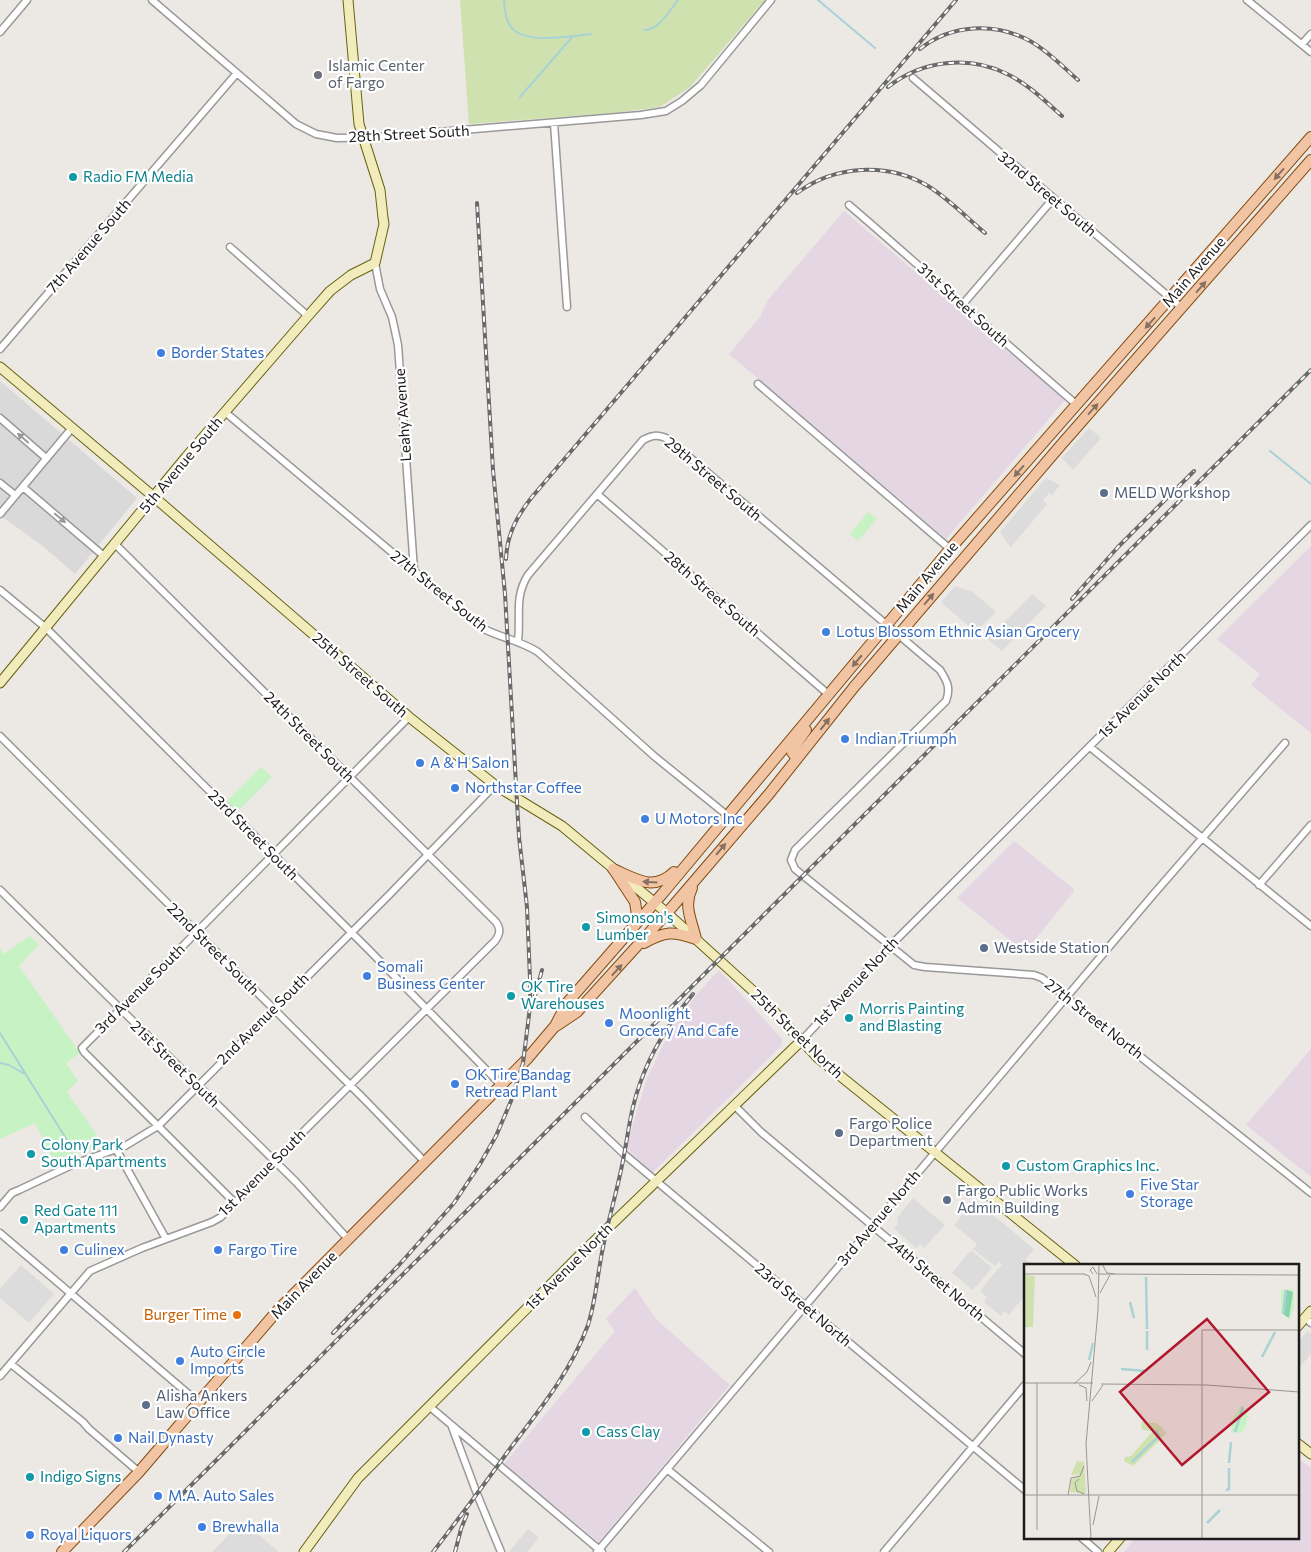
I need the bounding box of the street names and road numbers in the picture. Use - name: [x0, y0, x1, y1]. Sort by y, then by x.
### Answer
- street label: 28th Street South: [348, 121, 470, 145]
- street label: 32nd Street South: [995, 147, 1101, 240]
- street label: 7th Avenue South: [42, 194, 134, 296]
- street label: Main Avenue: [1158, 232, 1229, 310]
- street label: 31st Street South: [914, 258, 1013, 350]
- street label: Leahy Avenue: [390, 368, 414, 462]
- street label: 5th Avenue South: [135, 413, 226, 516]
- street label: 29th Street South: [661, 432, 766, 524]
- street label: Main Avenue: [891, 537, 961, 616]
- street label: 27th Street South: [387, 545, 492, 635]
- street label: 28th Street South: [661, 547, 764, 640]
- street label: 25th Street South: [309, 628, 412, 721]
- street label: 1st Avenue North: [1094, 647, 1189, 742]
- street label: 24th Street South: [261, 687, 359, 785]
- street label: 23rd Street South: [205, 785, 303, 883]
- street label: 22nd Street South: [164, 898, 264, 998]
- street label: 1st Avenue North: [809, 933, 901, 1030]
- street label: 3rd Avenue South: [91, 940, 188, 1037]
- street label: 2nd Avenue South: [213, 969, 312, 1068]
- street label: 27th Street North: [1042, 974, 1147, 1062]
- street label: 25th Street North: [748, 985, 847, 1082]
- street label: 21st Street South: [127, 1016, 224, 1110]
- street label: 1st Avenue South: [214, 1125, 309, 1220]
- street label: 3rd Avenue North: [833, 1166, 924, 1269]
- street label: 1st Avenue North: [521, 1219, 616, 1314]
- street label: 24th Street North: [885, 1232, 989, 1324]
- street label: Main Avenue: [266, 1247, 340, 1322]
- street label: 23rd Street North: [752, 1259, 856, 1350]

